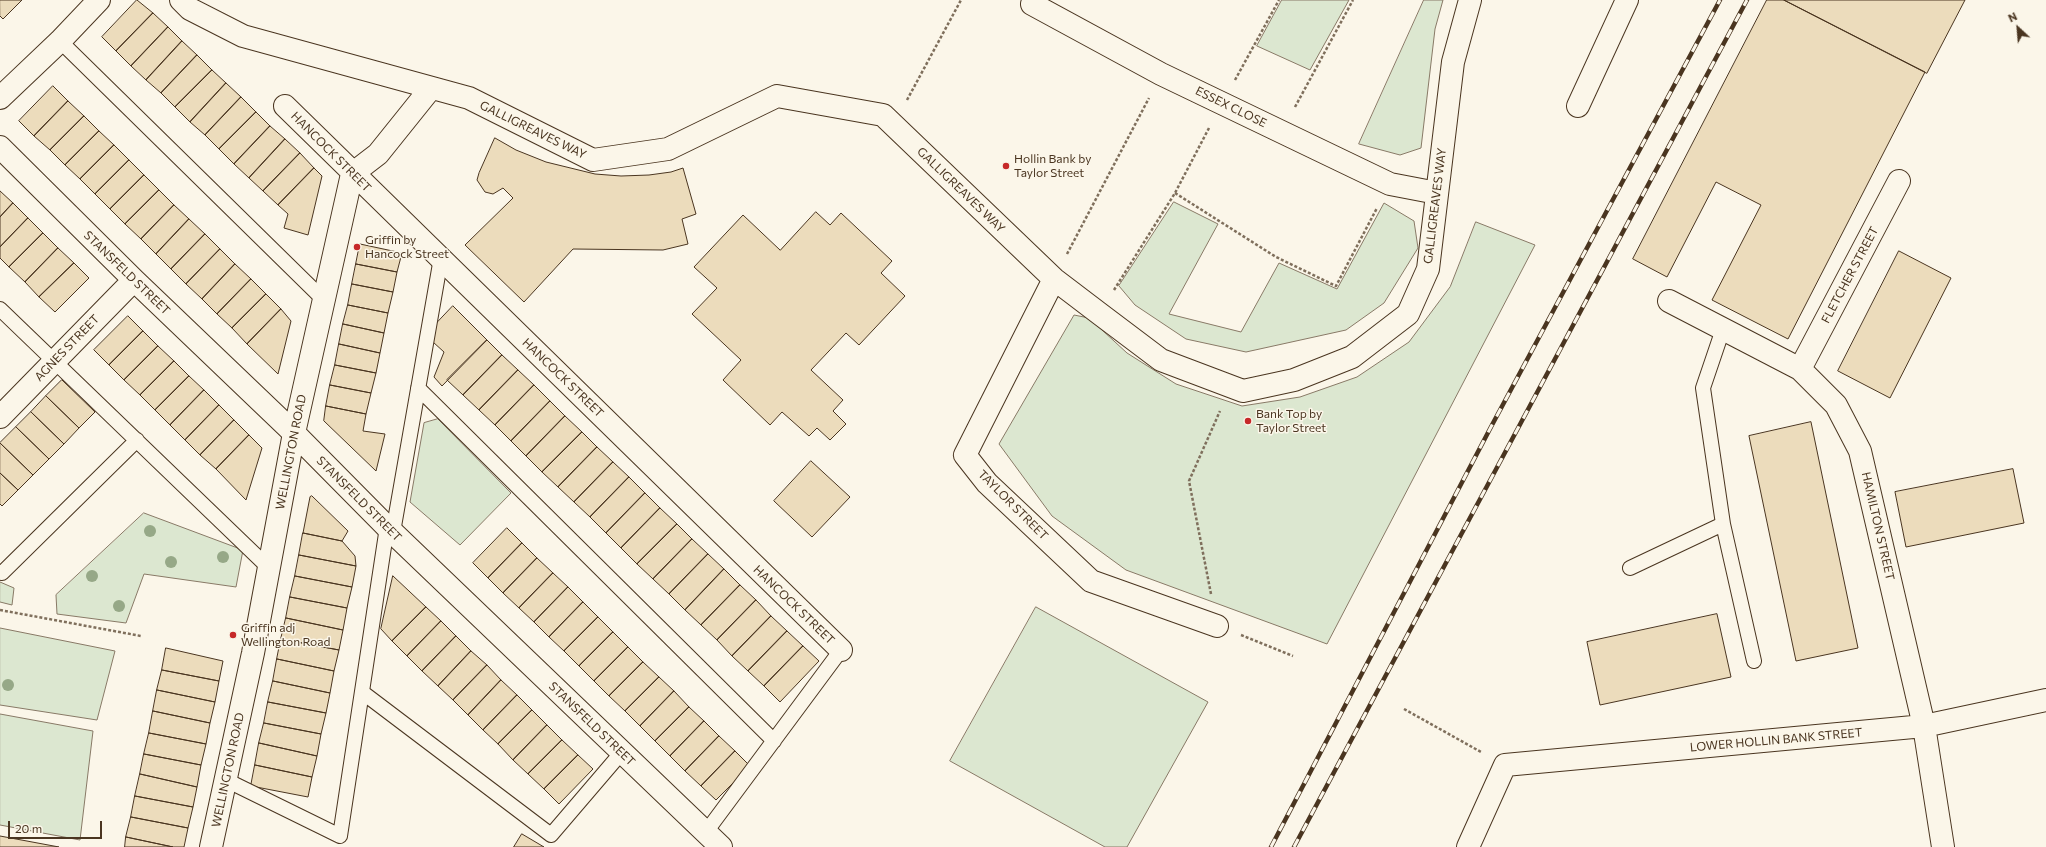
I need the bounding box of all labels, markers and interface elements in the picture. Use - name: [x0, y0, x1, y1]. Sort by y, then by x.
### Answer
- north arrow: [1998, 8, 2038, 48]
- text: N: [2006, 9, 2019, 24]
- street label: ESSEX CLOSE: [1193, 84, 1269, 130]
- street label: GALLIGREAVES WAY: [477, 98, 589, 162]
- street label: HANCOCK STREET: [288, 109, 374, 195]
- street label: GALLIGREAVES WAY: [914, 144, 1008, 236]
- street label: GALLIGREAVES WAY: [1421, 147, 1449, 265]
- place label: Hollin Bank by Taylor Street: [1014, 152, 1091, 180]
- marker: Hollin Bank by Taylor Street: [1001, 161, 1011, 171]
- street label: FLETCHER STREET: [1818, 224, 1882, 326]
- street label: STANSFELD STREET: [81, 228, 173, 318]
- place label: Griffin by Hancock Street: [365, 233, 449, 261]
- marker: Griffin by Hancock Street: [352, 242, 362, 252]
- street label: AGNES STREET: [32, 312, 102, 384]
- street label: HANCOCK STREET: [519, 335, 607, 421]
- street label: WELLINGTON ROAD: [273, 393, 309, 511]
- place label: Bank Top by Taylor Street: [1256, 407, 1326, 435]
- marker: Bank Top by Taylor Street: [1243, 416, 1253, 426]
- street label: STANSFELD STREET: [313, 453, 405, 545]
- street label: TAYLOR STREET: [975, 467, 1051, 543]
- street label: HAMILTON STREET: [1859, 470, 1897, 582]
- street label: HANCOCK STREET: [750, 562, 838, 648]
- place label: Griffin adj Wellington Road: [241, 621, 330, 649]
- marker: Griffin adj Wellington Road: [228, 630, 238, 640]
- street label: STANSFELD STREET: [546, 679, 638, 769]
- street label: WELLINGTON ROAD: [209, 711, 247, 829]
- street label: LOWER HOLLIN BANK STREET: [1689, 725, 1863, 755]
- scale bar: [10, 813, 104, 839]
- text: 20 m: [15, 821, 42, 835]

